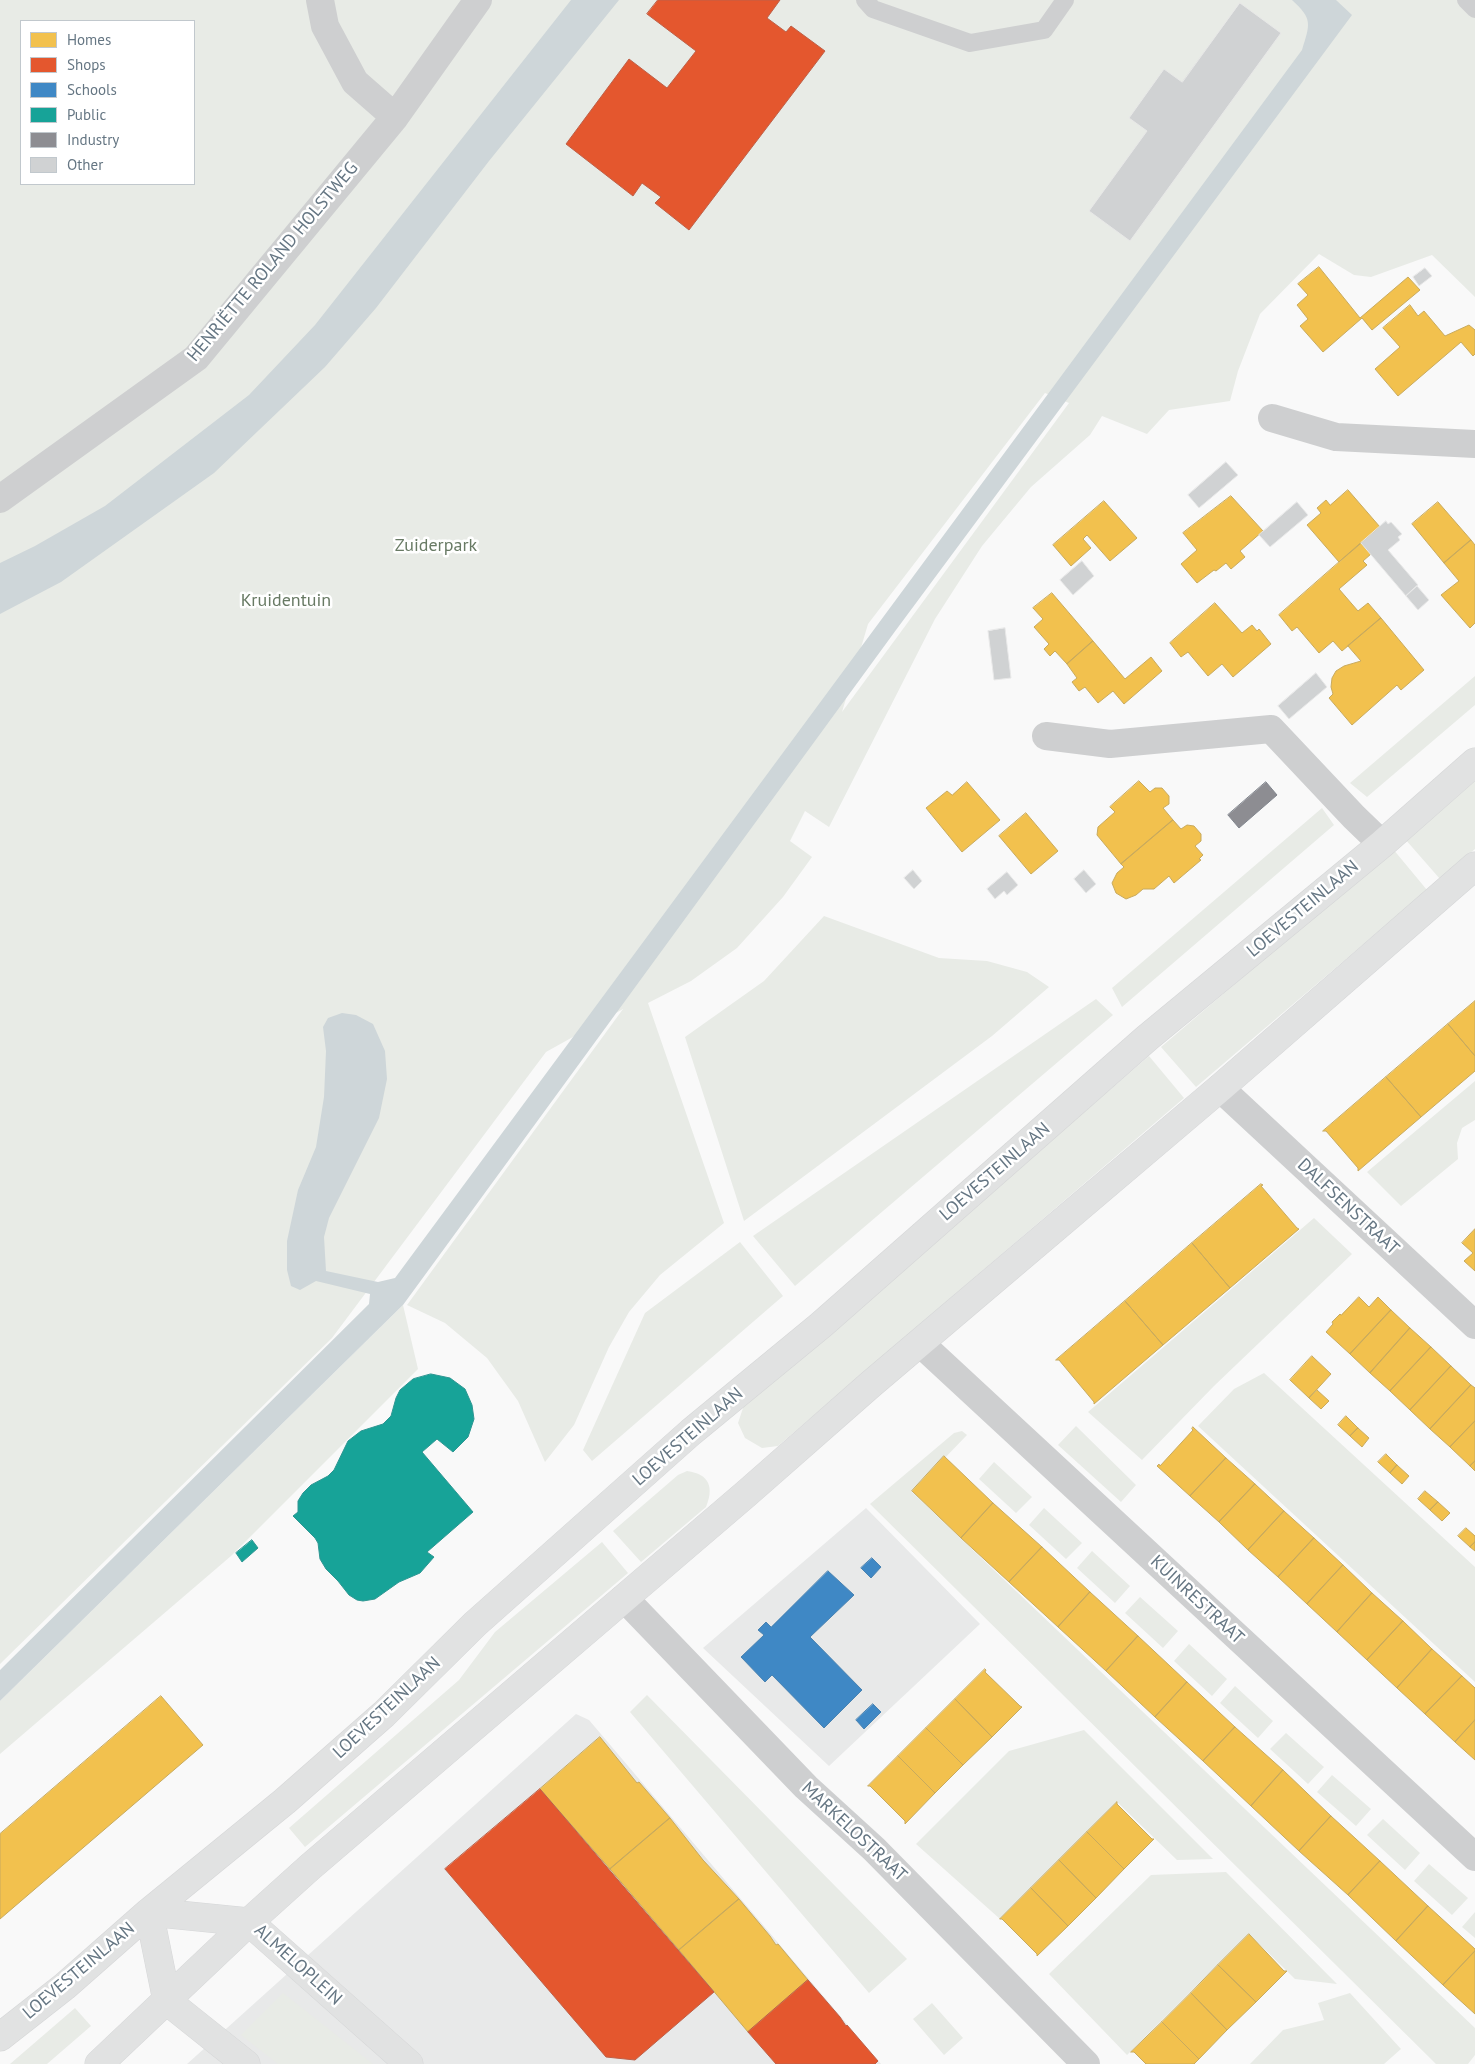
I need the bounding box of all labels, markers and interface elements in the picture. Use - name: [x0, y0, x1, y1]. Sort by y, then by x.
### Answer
- legend: [20, 20, 195, 185]
- text: Homes: [67, 30, 111, 49]
- text: Shops: [67, 55, 106, 74]
- text: Schools: [67, 80, 117, 99]
- text: Public: [67, 105, 106, 124]
- text: Industry: [67, 130, 119, 149]
- text: Other: [67, 155, 103, 174]
- street label: HENRIËTTE ROLAND HOLSTWEG: [183, 158, 363, 366]
- park label: Zuiderpark: [395, 535, 477, 557]
- park label: Kruidentuin: [241, 590, 331, 612]
- street label: LOEVESTEINLAAN: [1243, 856, 1363, 962]
- street label: LOEVESTEINLAAN: [935, 1118, 1055, 1226]
- street label: DALFSENSTRAAT: [1293, 1154, 1403, 1260]
- street label: LOEVESTEINLAAN: [628, 1383, 748, 1491]
- street label: KUINRESTRAAT: [1146, 1551, 1248, 1649]
- street label: LOEVESTEINLAAN: [329, 1653, 445, 1763]
- street label: MARKELOSTRAAT: [797, 1778, 911, 1886]
- street label: LOEVESTEINLAAN: [19, 1918, 139, 2024]
- street label: ALMELOPLEIN: [250, 1920, 346, 2010]

